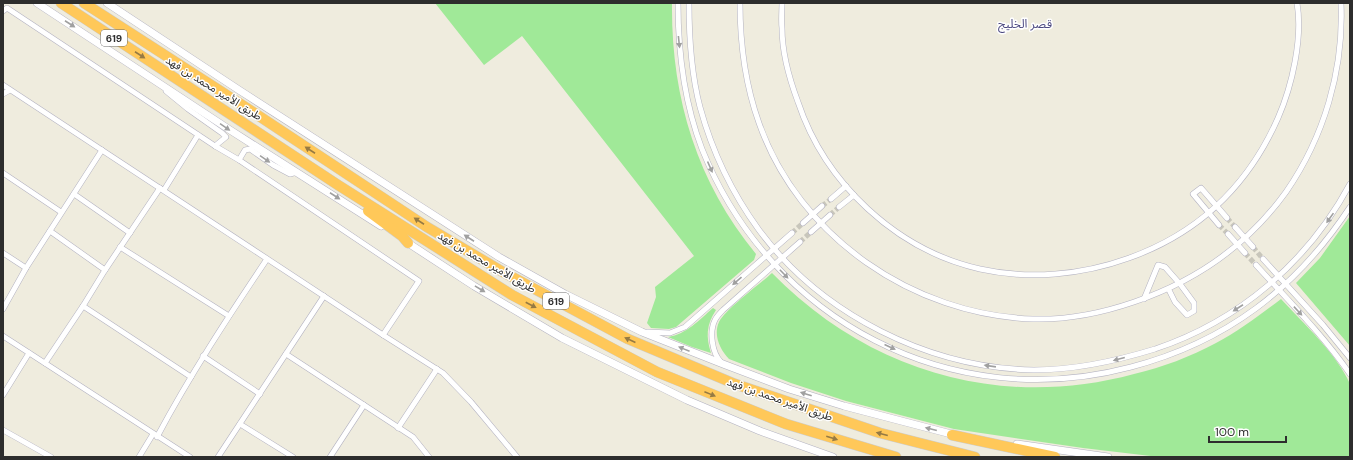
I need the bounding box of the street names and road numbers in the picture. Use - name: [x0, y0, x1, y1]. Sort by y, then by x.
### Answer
- road number: 619: [101, 30, 127, 46]
- street label: طريق الأمير محمد بن فهد: [163, 53, 265, 123]
- street label: طريق الأمير محمد بن فهد: [435, 228, 539, 296]
- road number: 619: [543, 293, 569, 309]
- street label: طريق الأمير محمد بن فهد: [725, 374, 835, 424]

